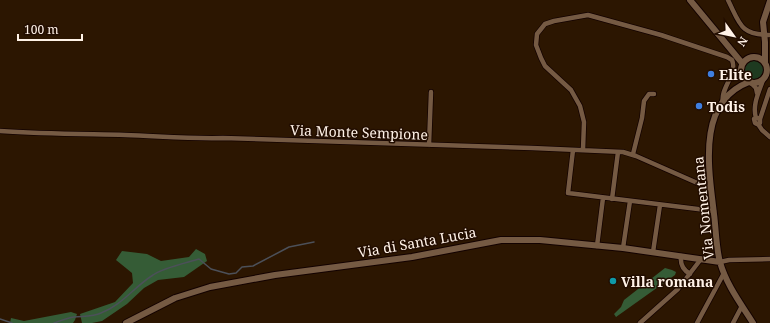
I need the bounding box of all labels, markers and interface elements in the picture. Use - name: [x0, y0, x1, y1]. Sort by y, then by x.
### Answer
- scale bar: [18, 16, 82, 42]
- north arrow: [714, 16, 754, 56]
- text: 100 m: [24, 21, 59, 38]
- text: N: [734, 34, 751, 50]
- place label: Elite: [719, 65, 752, 84]
- marker: Elite: [706, 69, 716, 79]
- place label: Todis: [707, 97, 745, 116]
- marker: Todis: [694, 101, 704, 111]
- street label: Via Monte Sempione: [290, 120, 428, 144]
- street label: Via Nomentana: [688, 155, 718, 261]
- street label: Via di Santa Lucia: [356, 222, 478, 262]
- place label: Villa romana: [621, 272, 713, 291]
- marker: Villa romana: [608, 276, 618, 286]

